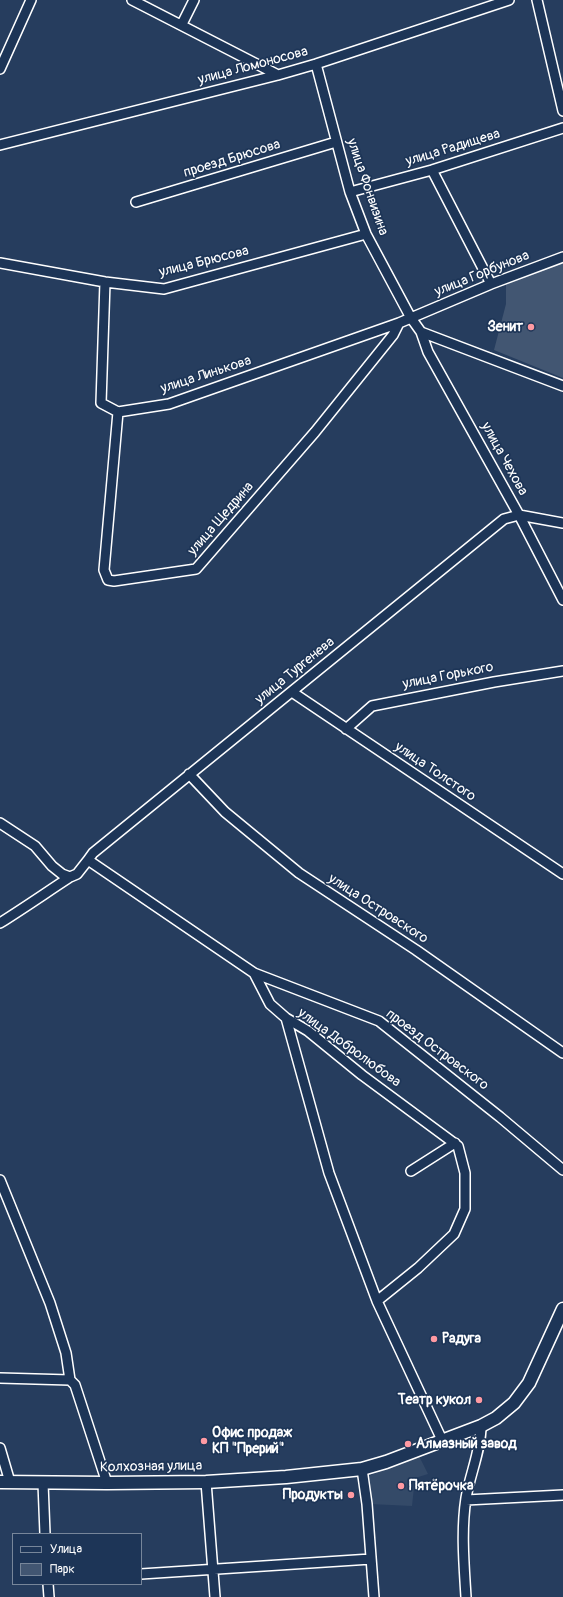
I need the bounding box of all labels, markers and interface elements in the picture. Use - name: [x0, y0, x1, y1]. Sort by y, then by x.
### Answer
- street label: улица Ломоносова: [196, 43, 310, 89]
- street label: улица Радищева: [404, 126, 502, 170]
- street label: проезд Брюсова: [182, 136, 282, 182]
- street label: улица Фонвизина: [343, 136, 391, 238]
- street label: улица Брюсова: [157, 243, 251, 281]
- street label: улица Горбунова: [432, 247, 532, 301]
- place label: Зенит: [487, 319, 523, 335]
- marker: Зенит: [526, 322, 536, 332]
- street label: улица Линькова: [159, 352, 253, 398]
- street label: улица Чехова: [477, 419, 531, 499]
- street label: улица Щедрина: [184, 479, 258, 559]
- street label: улица Тургенева: [252, 634, 338, 708]
- street label: улица Горького: [401, 659, 495, 693]
- street label: улица Толстого: [391, 739, 479, 805]
- street label: улица Островского: [325, 870, 431, 948]
- street label: улица Добролюбова: [294, 1005, 404, 1091]
- street label: проезд Островского: [382, 1006, 492, 1094]
- place label: Радуга: [442, 1331, 481, 1347]
- marker: Радуга: [429, 1334, 439, 1344]
- place label: Театр кукол: [398, 1392, 471, 1408]
- marker: Театр кукол: [474, 1395, 484, 1405]
- place label: Офис продаж КП "Прерий": [212, 1425, 292, 1458]
- marker: Офис продаж КП "Прерий": [199, 1436, 209, 1446]
- place label: Алмазный завод: [416, 1436, 517, 1452]
- marker: Алмазный завод: [403, 1439, 413, 1449]
- street label: Колхозная улица: [100, 1458, 202, 1476]
- place label: Пятёрочка: [409, 1478, 473, 1494]
- marker: Пятёрочка: [396, 1481, 406, 1491]
- place label: Продукты: [283, 1487, 343, 1503]
- marker: Продукты: [346, 1490, 356, 1500]
- legend: [12, 1533, 142, 1585]
- text: Улица: [50, 1542, 82, 1557]
- text: Парк: [50, 1562, 75, 1577]

